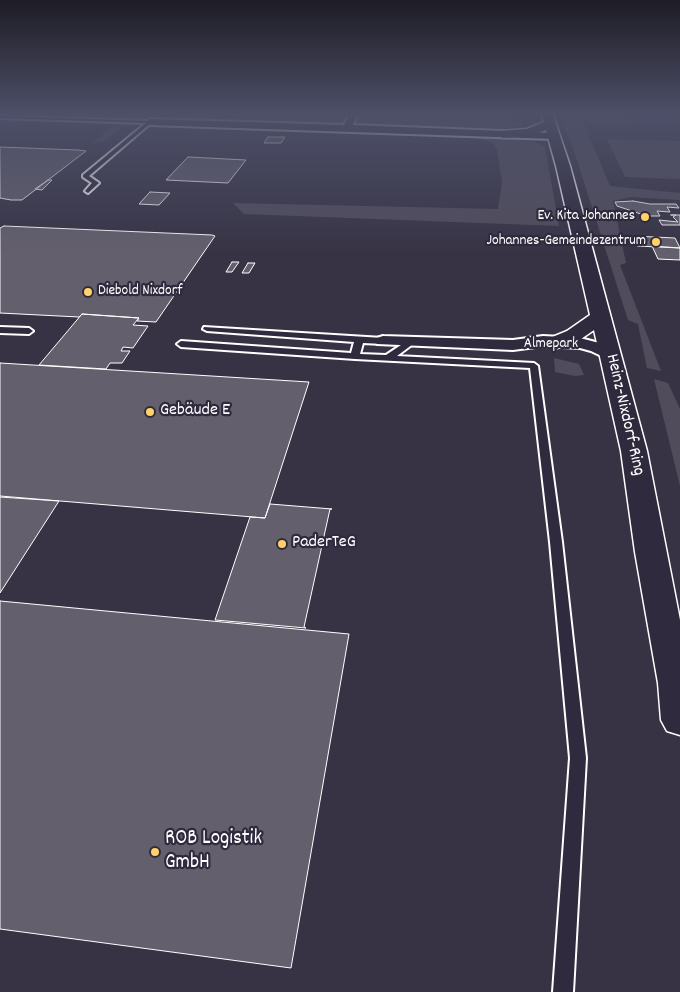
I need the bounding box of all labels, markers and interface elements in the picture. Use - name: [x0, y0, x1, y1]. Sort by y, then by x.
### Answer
- place label: Ev. Kita Johannes: [538, 208, 635, 226]
- marker: Ev. Kita Johannes: [639, 211, 651, 223]
- place label: Johannes-Gemeindezentrum: [487, 233, 646, 251]
- marker: Johannes-Gemeindezentrum: [650, 236, 662, 248]
- place label: Diebold Nixdorf: [98, 283, 183, 301]
- marker: Diebold Nixdorf: [82, 286, 94, 298]
- street label: Almepark: [524, 336, 578, 354]
- street label: Heinz-Nixdorf-Ring: [599, 352, 649, 478]
- place label: Gebäude E: [160, 401, 230, 423]
- marker: Gebäude E: [144, 406, 156, 418]
- place label: PaderTeG: [292, 533, 356, 555]
- marker: PaderTeG: [276, 538, 288, 550]
- place label: ROB Logistik GmbH: [165, 827, 262, 877]
- marker: ROB Logistik GmbH: [149, 846, 161, 858]

